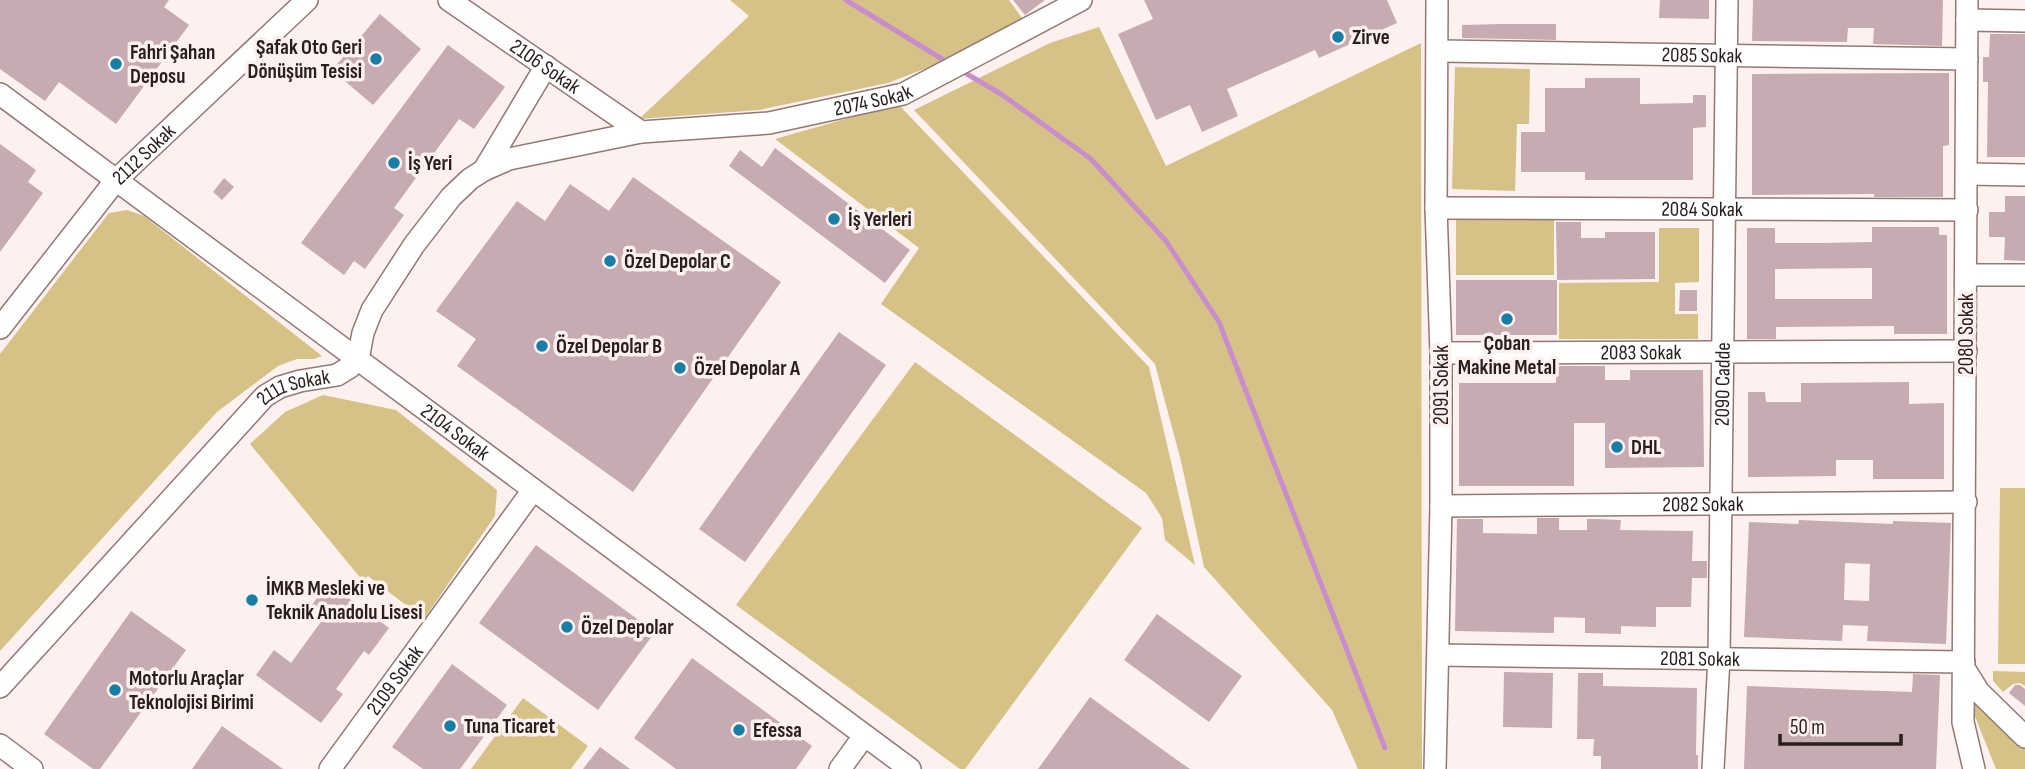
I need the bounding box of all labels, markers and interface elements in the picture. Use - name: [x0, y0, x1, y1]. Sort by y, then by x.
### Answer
- place label: Zirve: [1352, 25, 1390, 50]
- marker: Zirve: [1330, 29, 1346, 45]
- street label: 2106 Sokak: [505, 33, 585, 99]
- place label: Şafak Oto Geri Dönüşüm Tesisi: [248, 35, 362, 84]
- place label: Fahri Şahan Deposu: [130, 40, 215, 89]
- street label: 2085 Sokak: [1661, 42, 1743, 68]
- marker: Şafak Oto Geri Dönüşüm Tesisi: [368, 51, 384, 67]
- marker: Fahri Şahan Deposu: [108, 56, 124, 72]
- street label: 2074 Sokak: [831, 79, 917, 121]
- street label: 2112 Sokak: [107, 118, 180, 190]
- place label: İş Yeri: [408, 151, 452, 176]
- marker: İş Yeri: [386, 155, 402, 171]
- street label: 2084 Sokak: [1661, 196, 1743, 222]
- place label: İş Yerleri: [848, 207, 912, 232]
- marker: İş Yerleri: [826, 211, 842, 227]
- place label: Özel Depolar C: [624, 249, 731, 274]
- marker: Özel Depolar C: [602, 253, 618, 269]
- street label: 2080 Sokak: [1954, 293, 1979, 375]
- marker: Çoban Makine Metal: [1499, 311, 1515, 327]
- place label: Çoban Makine Metal: [1458, 331, 1556, 380]
- place label: Özel Depolar B: [556, 334, 662, 359]
- marker: Özel Depolar B: [534, 338, 550, 354]
- street label: 2083 Sokak: [1600, 340, 1682, 365]
- street label: 2090 Cadde: [1709, 342, 1735, 426]
- street label: 2091 Sokak: [1429, 345, 1454, 425]
- place label: Özel Depolar A: [694, 356, 801, 381]
- marker: Özel Depolar A: [672, 360, 688, 376]
- street label: 2111 Sokak: [251, 364, 332, 410]
- street label: 2104 Sokak: [416, 398, 495, 466]
- place label: DHL: [1631, 435, 1661, 460]
- marker: DHL: [1609, 439, 1625, 455]
- street label: 2082 Sokak: [1662, 491, 1744, 517]
- place label: İMKB Mesleki ve Teknik Anadolu Lisesi: [266, 576, 423, 625]
- marker: İMKB Mesleki ve Teknik Anadolu Lisesi: [244, 592, 260, 608]
- place label: Özel Depolar: [581, 615, 674, 640]
- marker: Özel Depolar: [559, 619, 575, 635]
- street label: 2109 Sokak: [361, 640, 428, 720]
- street label: 2081 Sokak: [1660, 645, 1740, 672]
- place label: Motorlu Araçlar Teknolojisi Birimi: [129, 666, 254, 715]
- marker: Motorlu Araçlar Teknolojisi Birimi: [107, 682, 123, 698]
- scale bar: [1780, 702, 1901, 746]
- place label: Tuna Ticaret: [464, 714, 555, 739]
- text: 50 m: [1790, 715, 1825, 740]
- marker: Tuna Ticaret: [442, 718, 458, 734]
- place label: Efessa: [753, 718, 802, 743]
- marker: Efessa: [731, 722, 747, 738]

